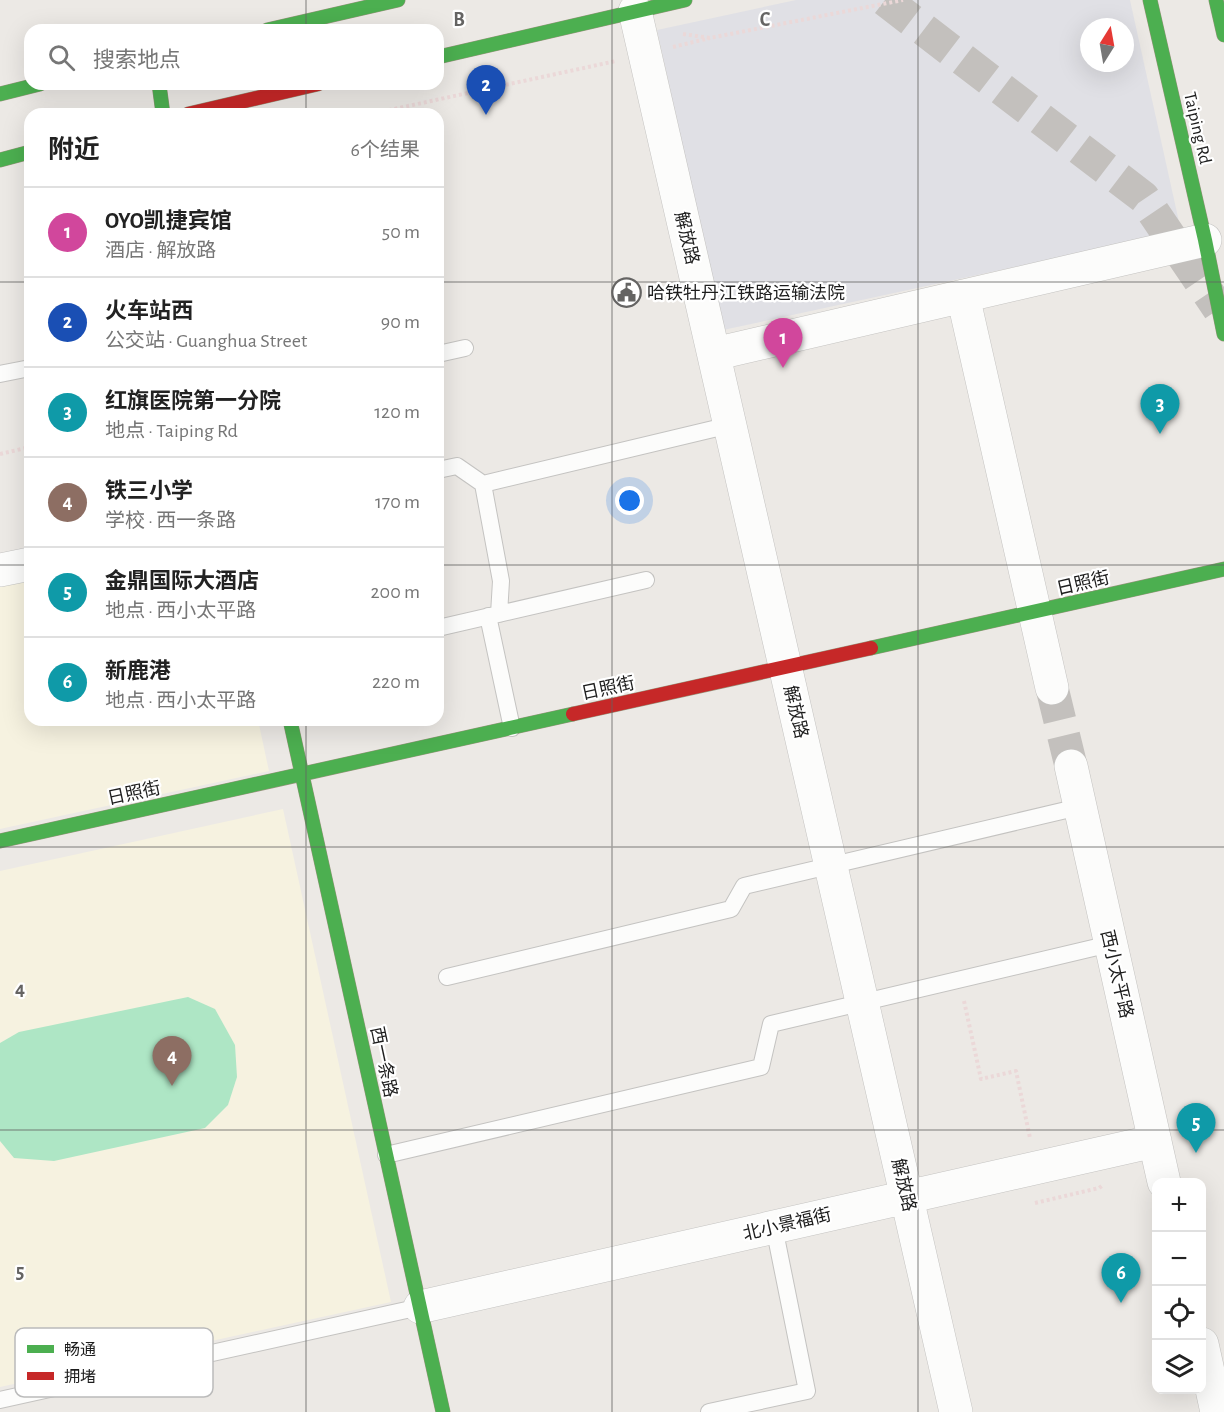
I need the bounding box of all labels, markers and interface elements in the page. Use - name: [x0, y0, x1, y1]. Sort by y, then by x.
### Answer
- text: B: [453, 10, 465, 30]
- text: C: [760, 10, 771, 30]
- north arrow: [1080, 18, 1134, 72]
- search box: [24, 24, 444, 90]
- icon: search: [45, 41, 78, 74]
- text: 搜索地点: [93, 49, 181, 71]
- pin: 2: [466, 66, 506, 115]
- street label: Taiping Rd: [1180, 90, 1214, 166]
- text: 附近: [48, 137, 100, 163]
- text: 6个结果: [351, 140, 420, 160]
- street label: 解放路: [671, 209, 703, 267]
- text: OYO凯捷宾馆: [105, 210, 232, 232]
- text: 1: [64, 222, 71, 242]
- text: 50 m: [382, 222, 420, 242]
- text: 酒店 · 解放路: [105, 241, 216, 261]
- public building icon: 哈铁牡丹江铁路运输法院: [610, 277, 642, 309]
- place label: 哈铁牡丹江铁路运输法院: [647, 283, 845, 303]
- text: 火车站西: [105, 300, 193, 322]
- text: 2: [63, 312, 72, 332]
- text: 90 m: [381, 312, 420, 332]
- pin: 1: [764, 318, 802, 368]
- text: 公交站 · Guanghua Street: [105, 331, 307, 351]
- pin: 3: [1140, 384, 1180, 434]
- text: 红旗医院第一分院: [105, 390, 281, 412]
- text: 3: [63, 402, 72, 422]
- text: 120 m: [374, 402, 420, 422]
- text: 地点 · Taiping Rd: [105, 421, 238, 441]
- text: 铁三小学: [105, 480, 193, 502]
- your location: [615, 486, 644, 515]
- text: 4: [62, 492, 73, 512]
- text: 170 m: [375, 492, 420, 512]
- text: 学校 · 西一条路: [105, 511, 236, 531]
- street label: 日照街: [1054, 567, 1112, 599]
- text: 金鼎国际大酒店: [105, 570, 259, 592]
- text: 5: [63, 582, 72, 602]
- text: 200 m: [370, 582, 420, 602]
- text: 地点 · 西小太平路: [105, 601, 256, 621]
- text: 新鹿港: [105, 660, 171, 682]
- text: 6: [63, 672, 72, 692]
- text: 220 m: [372, 672, 420, 692]
- street label: 日照街: [580, 673, 636, 703]
- street label: 解放路: [780, 683, 812, 741]
- text: 地点 · 西小太平路: [105, 691, 256, 711]
- street label: 日照街: [106, 778, 162, 808]
- street label: 西小太平路: [1097, 928, 1137, 1020]
- text: 4: [15, 979, 25, 999]
- street label: 西一条路: [367, 1025, 401, 1099]
- pin: 4: [152, 1036, 192, 1086]
- pin: 5: [1176, 1104, 1216, 1153]
- street label: 解放路: [888, 1156, 920, 1214]
- map controls: [1152, 1178, 1206, 1394]
- button: +: [1152, 1178, 1206, 1232]
- street label: 北小景福街: [741, 1204, 833, 1244]
- button: −: [1152, 1232, 1206, 1286]
- pin: 6: [1102, 1254, 1140, 1303]
- text: 5: [16, 1262, 24, 1282]
- button: locate: [1152, 1286, 1206, 1340]
- legend: [15, 1328, 213, 1397]
- button: layers: [1152, 1340, 1206, 1394]
- text: 畅通: [64, 1341, 96, 1358]
- text: 拥堵: [64, 1369, 96, 1385]

